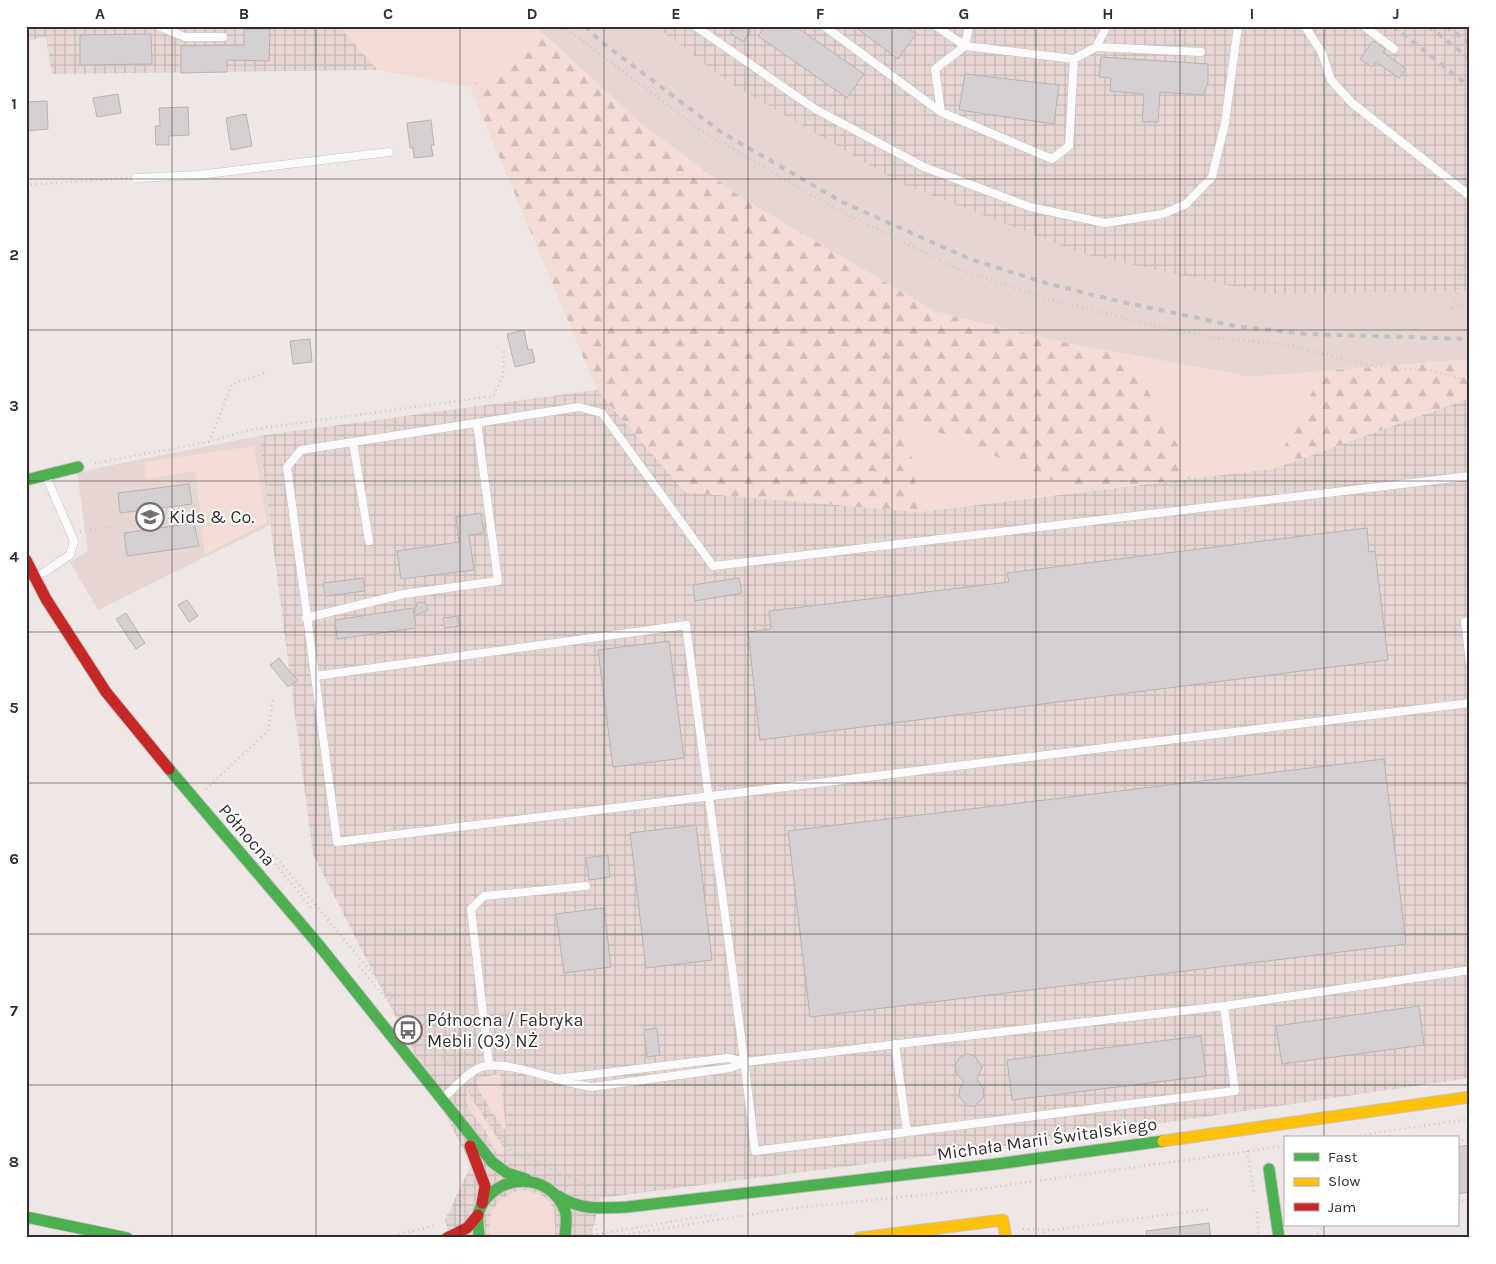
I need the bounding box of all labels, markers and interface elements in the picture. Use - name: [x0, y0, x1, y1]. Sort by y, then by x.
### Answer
- text: A: [95, 4, 105, 23]
- text: B: [239, 4, 249, 23]
- text: C: [383, 4, 393, 23]
- text: D: [527, 4, 538, 23]
- text: E: [671, 4, 681, 23]
- text: F: [816, 4, 825, 23]
- text: G: [959, 4, 969, 23]
- text: H: [1102, 4, 1114, 23]
- text: I: [1250, 4, 1254, 23]
- text: J: [1392, 4, 1400, 23]
- text: 1: [11, 94, 17, 113]
- text: 2: [9, 245, 19, 264]
- text: 3: [9, 396, 19, 415]
- school or university icon: Kids & Co.: [135, 502, 165, 532]
- place label: Kids & Co.: [169, 506, 255, 528]
- text: 4: [9, 547, 19, 566]
- text: 5: [9, 698, 19, 717]
- street label: Północna: [214, 799, 280, 871]
- text: 6: [9, 849, 19, 868]
- text: 7: [10, 1001, 18, 1020]
- place label: Północna / Fabryka Mebli (03) NŻ: [427, 1009, 583, 1052]
- bus stop icon: Północna / Fabryka Mebli (03) NŻ: [393, 1015, 423, 1045]
- street label: Michała Marii Świtalskiego: [936, 1112, 1158, 1165]
- legend: [1284, 1136, 1458, 1226]
- text: Fast: [1328, 1148, 1358, 1166]
- text: 8: [9, 1152, 19, 1171]
- text: Slow: [1328, 1172, 1360, 1190]
- text: Jam: [1328, 1198, 1356, 1216]

